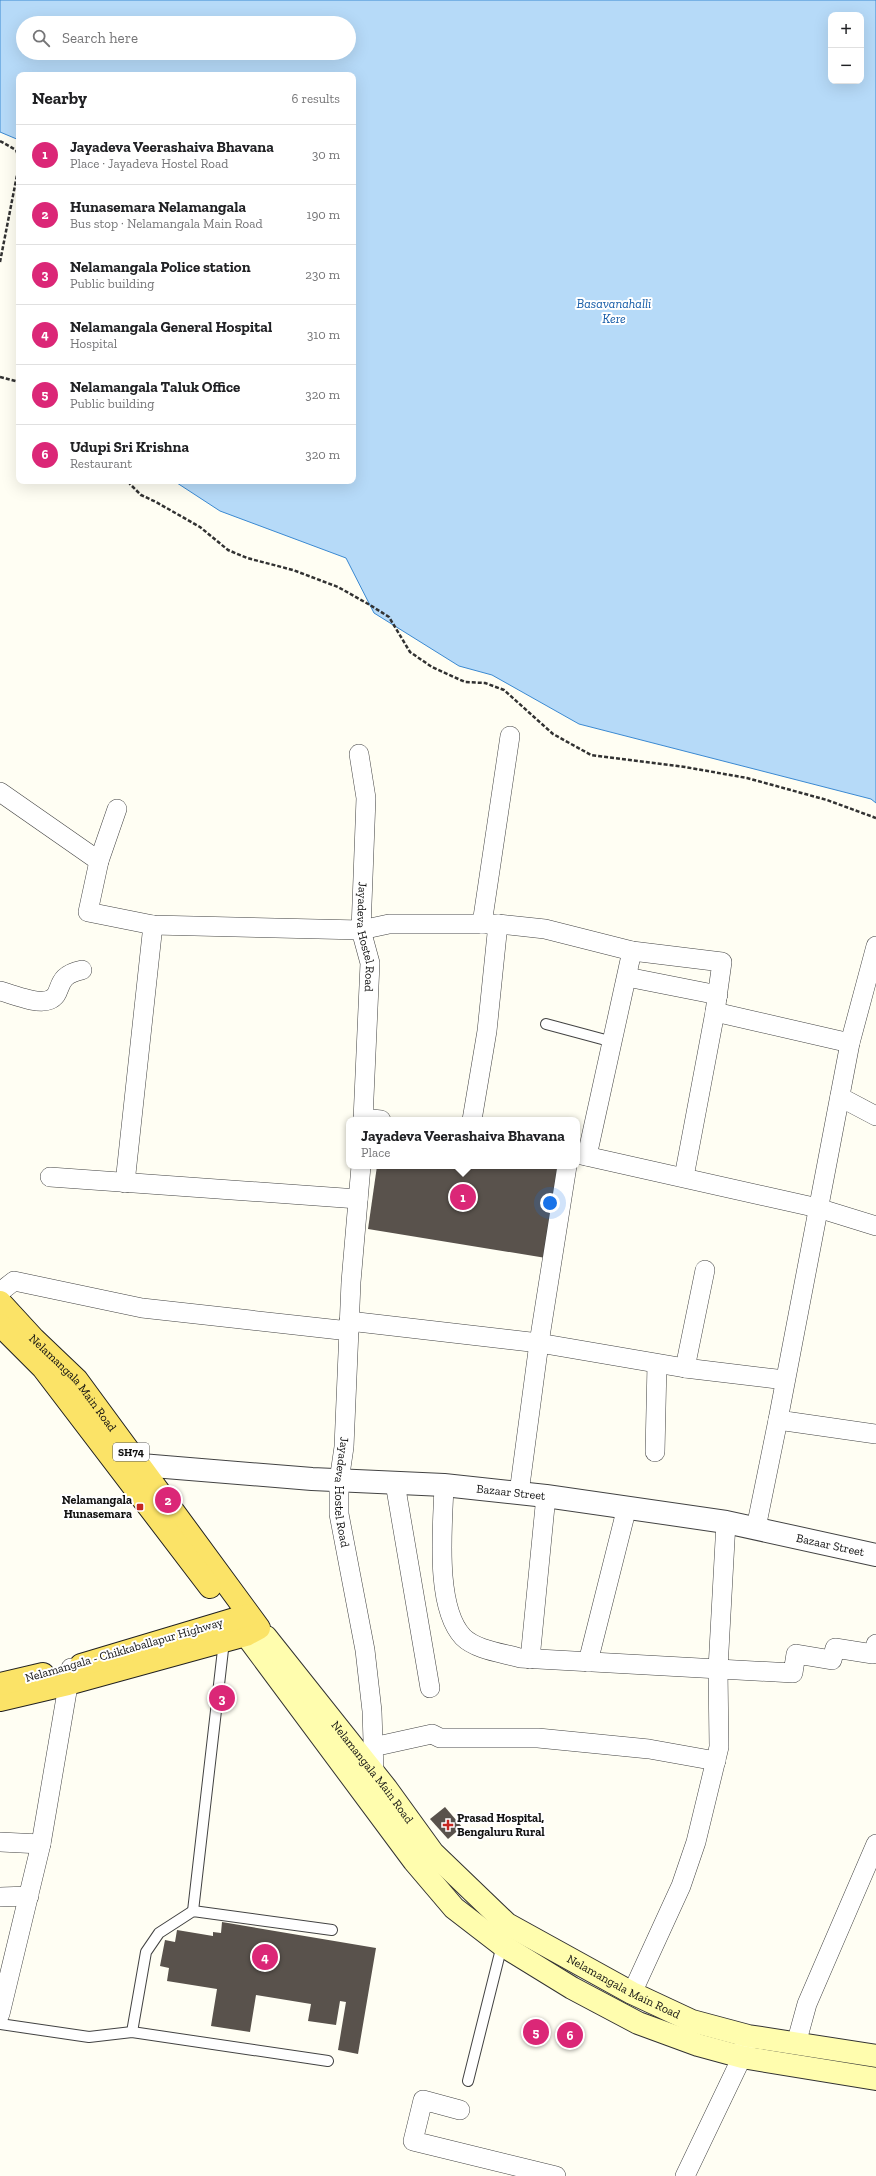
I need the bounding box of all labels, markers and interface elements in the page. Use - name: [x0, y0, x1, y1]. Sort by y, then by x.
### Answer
- map controls: [828, 12, 864, 84]
- button: +: [828, 12, 864, 48]
- search box: [16, 16, 356, 60]
- icon: search: [30, 27, 52, 49]
- text: Search here: [62, 29, 138, 47]
- button: −: [828, 48, 864, 84]
- text: Nearby: [32, 88, 87, 108]
- text: 6 results: [292, 91, 340, 106]
- text: Jayadeva Veerashaiva Bhavana: [70, 138, 274, 156]
- text: 1: [42, 147, 48, 162]
- text: 30 m: [312, 147, 340, 162]
- text: Place · Jayadeva Hostel Road: [70, 156, 228, 171]
- text: Hunasemara Nelamangala: [70, 198, 246, 216]
- text: 2: [42, 207, 48, 222]
- text: 190 m: [306, 207, 340, 222]
- text: Bus stop · Nelamangala Main Road: [70, 216, 263, 231]
- text: Nelamangala Police station: [70, 258, 251, 276]
- text: 3: [42, 267, 48, 282]
- text: 230 m: [305, 267, 340, 282]
- text: Public building: [70, 276, 154, 291]
- water label: Basavanahalli Kere: [577, 296, 651, 326]
- text: Nelamangala General Hospital: [70, 318, 272, 336]
- text: 4: [41, 327, 49, 342]
- text: 310 m: [307, 327, 340, 342]
- text: Hospital: [70, 336, 117, 351]
- text: Nelamangala Taluk Office: [70, 378, 240, 396]
- text: 5: [42, 387, 48, 402]
- text: 320 m: [305, 387, 340, 402]
- text: Public building: [70, 396, 154, 411]
- text: Udupi Sri Krishna: [70, 438, 189, 456]
- text: 6: [42, 447, 48, 462]
- text: 320 m: [305, 447, 340, 462]
- text: Restaurant: [70, 456, 132, 471]
- street label: Jayadeva Hostel Road: [354, 881, 377, 993]
- popup: [346, 1117, 580, 1169]
- text: Jayadeva Veerashaiva Bhavana: [361, 1127, 565, 1145]
- text: Place: [361, 1145, 390, 1160]
- pin: 1: [450, 1182, 476, 1212]
- your location: [540, 1193, 560, 1213]
- street label: Nelamangala Main Road: [26, 1331, 120, 1435]
- street label: Jayadeva Hostel Road: [332, 1436, 352, 1549]
- road number: SH74: [113, 1443, 149, 1461]
- street label: Bazaar Street: [476, 1482, 547, 1503]
- pin: 2: [155, 1485, 181, 1515]
- place label: Nelamangala Hunasemara: [62, 1493, 132, 1521]
- marker: Nelamangala Hunasemara: [135, 1502, 145, 1512]
- street label: Bazaar Street: [795, 1531, 866, 1559]
- street label: Nelamangala - Chikkaballapur Highway: [24, 1615, 225, 1685]
- pin: 3: [209, 1683, 235, 1713]
- street label: Nelamangala Main Road: [329, 1718, 416, 1826]
- place label: Prasad Hospital, Bengaluru Rural: [457, 1811, 545, 1839]
- marker: Prasad Hospital, Bengaluru Rural: [442, 1819, 454, 1831]
- pin: 4: [252, 1942, 278, 1972]
- street label: Nelamangala Main Road: [565, 1952, 683, 2022]
- pin: 5: [523, 2017, 549, 2047]
- pin: 6: [557, 2020, 583, 2050]

